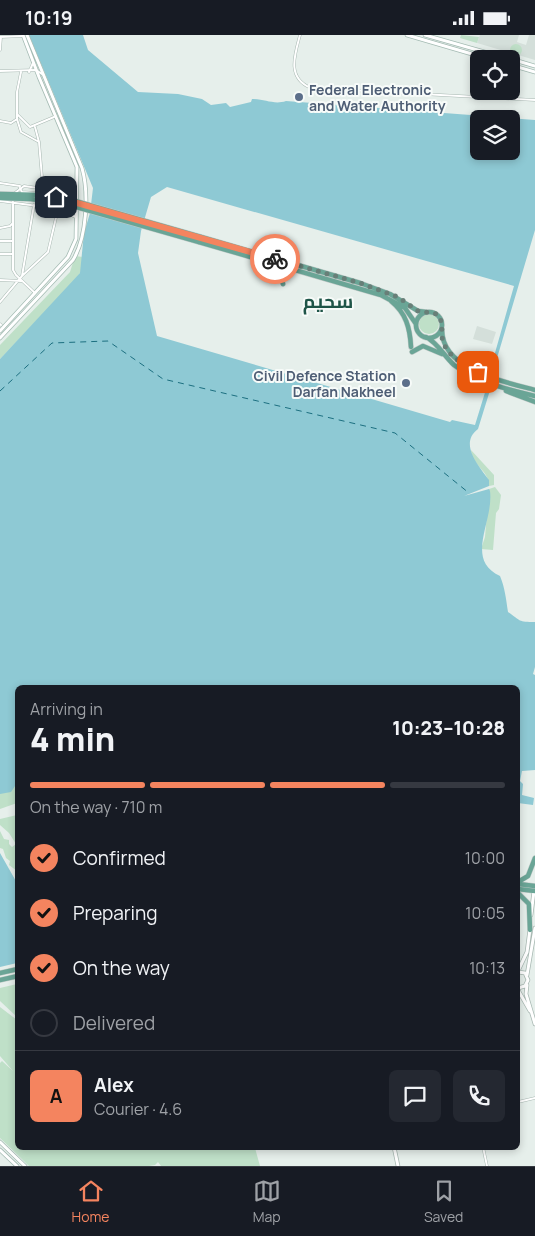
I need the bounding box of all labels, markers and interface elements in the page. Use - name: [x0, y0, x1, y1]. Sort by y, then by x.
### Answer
- text: 10:19: [25, 5, 72, 31]
- map controls: [470, 50, 520, 160]
- button: locate: [470, 50, 520, 100]
- place label: Federal Electronic and Water Authority: [309, 80, 446, 115]
- marker: Federal Electronic and Water Authority: [293, 91, 305, 103]
- button: layers: [470, 110, 520, 160]
- pin: [35, 176, 77, 218]
- icon: home: [42, 183, 70, 211]
- courier: [250, 234, 300, 284]
- icon: bike: [261, 245, 289, 273]
- district label: سحيم: [303, 288, 353, 315]
- pin: [457, 351, 499, 393]
- icon: bag: [464, 358, 492, 386]
- place label: Civil Defence Station Darfan Nakheel: [253, 366, 396, 401]
- marker: Civil Defence Station Darfan Nakheel: [400, 377, 412, 389]
- text: Arriving in: [30, 698, 103, 720]
- text: 10:23–10:28: [392, 715, 505, 741]
- text: 4 min: [30, 717, 115, 761]
- text: On the way · 710 m: [30, 796, 162, 818]
- icon: check: [30, 844, 58, 872]
- text: Confirmed: [73, 845, 166, 871]
- text: 10:00: [465, 847, 505, 869]
- icon: check: [30, 899, 58, 927]
- text: Preparing: [73, 900, 158, 926]
- text: 10:05: [465, 902, 505, 924]
- icon: check: [30, 954, 58, 982]
- text: On the way: [73, 955, 170, 981]
- text: 10:13: [469, 957, 505, 979]
- text: Delivered: [73, 1010, 155, 1036]
- button: chat: [389, 1070, 441, 1122]
- button: phone: [453, 1070, 505, 1122]
- text: Alex: [94, 1072, 134, 1098]
- text: A: [50, 1083, 62, 1109]
- text: Courier · 4.6: [94, 1098, 182, 1120]
- tab: Home: [72, 1177, 109, 1226]
- tab: Map: [253, 1177, 281, 1226]
- tab: Saved: [424, 1177, 463, 1226]

